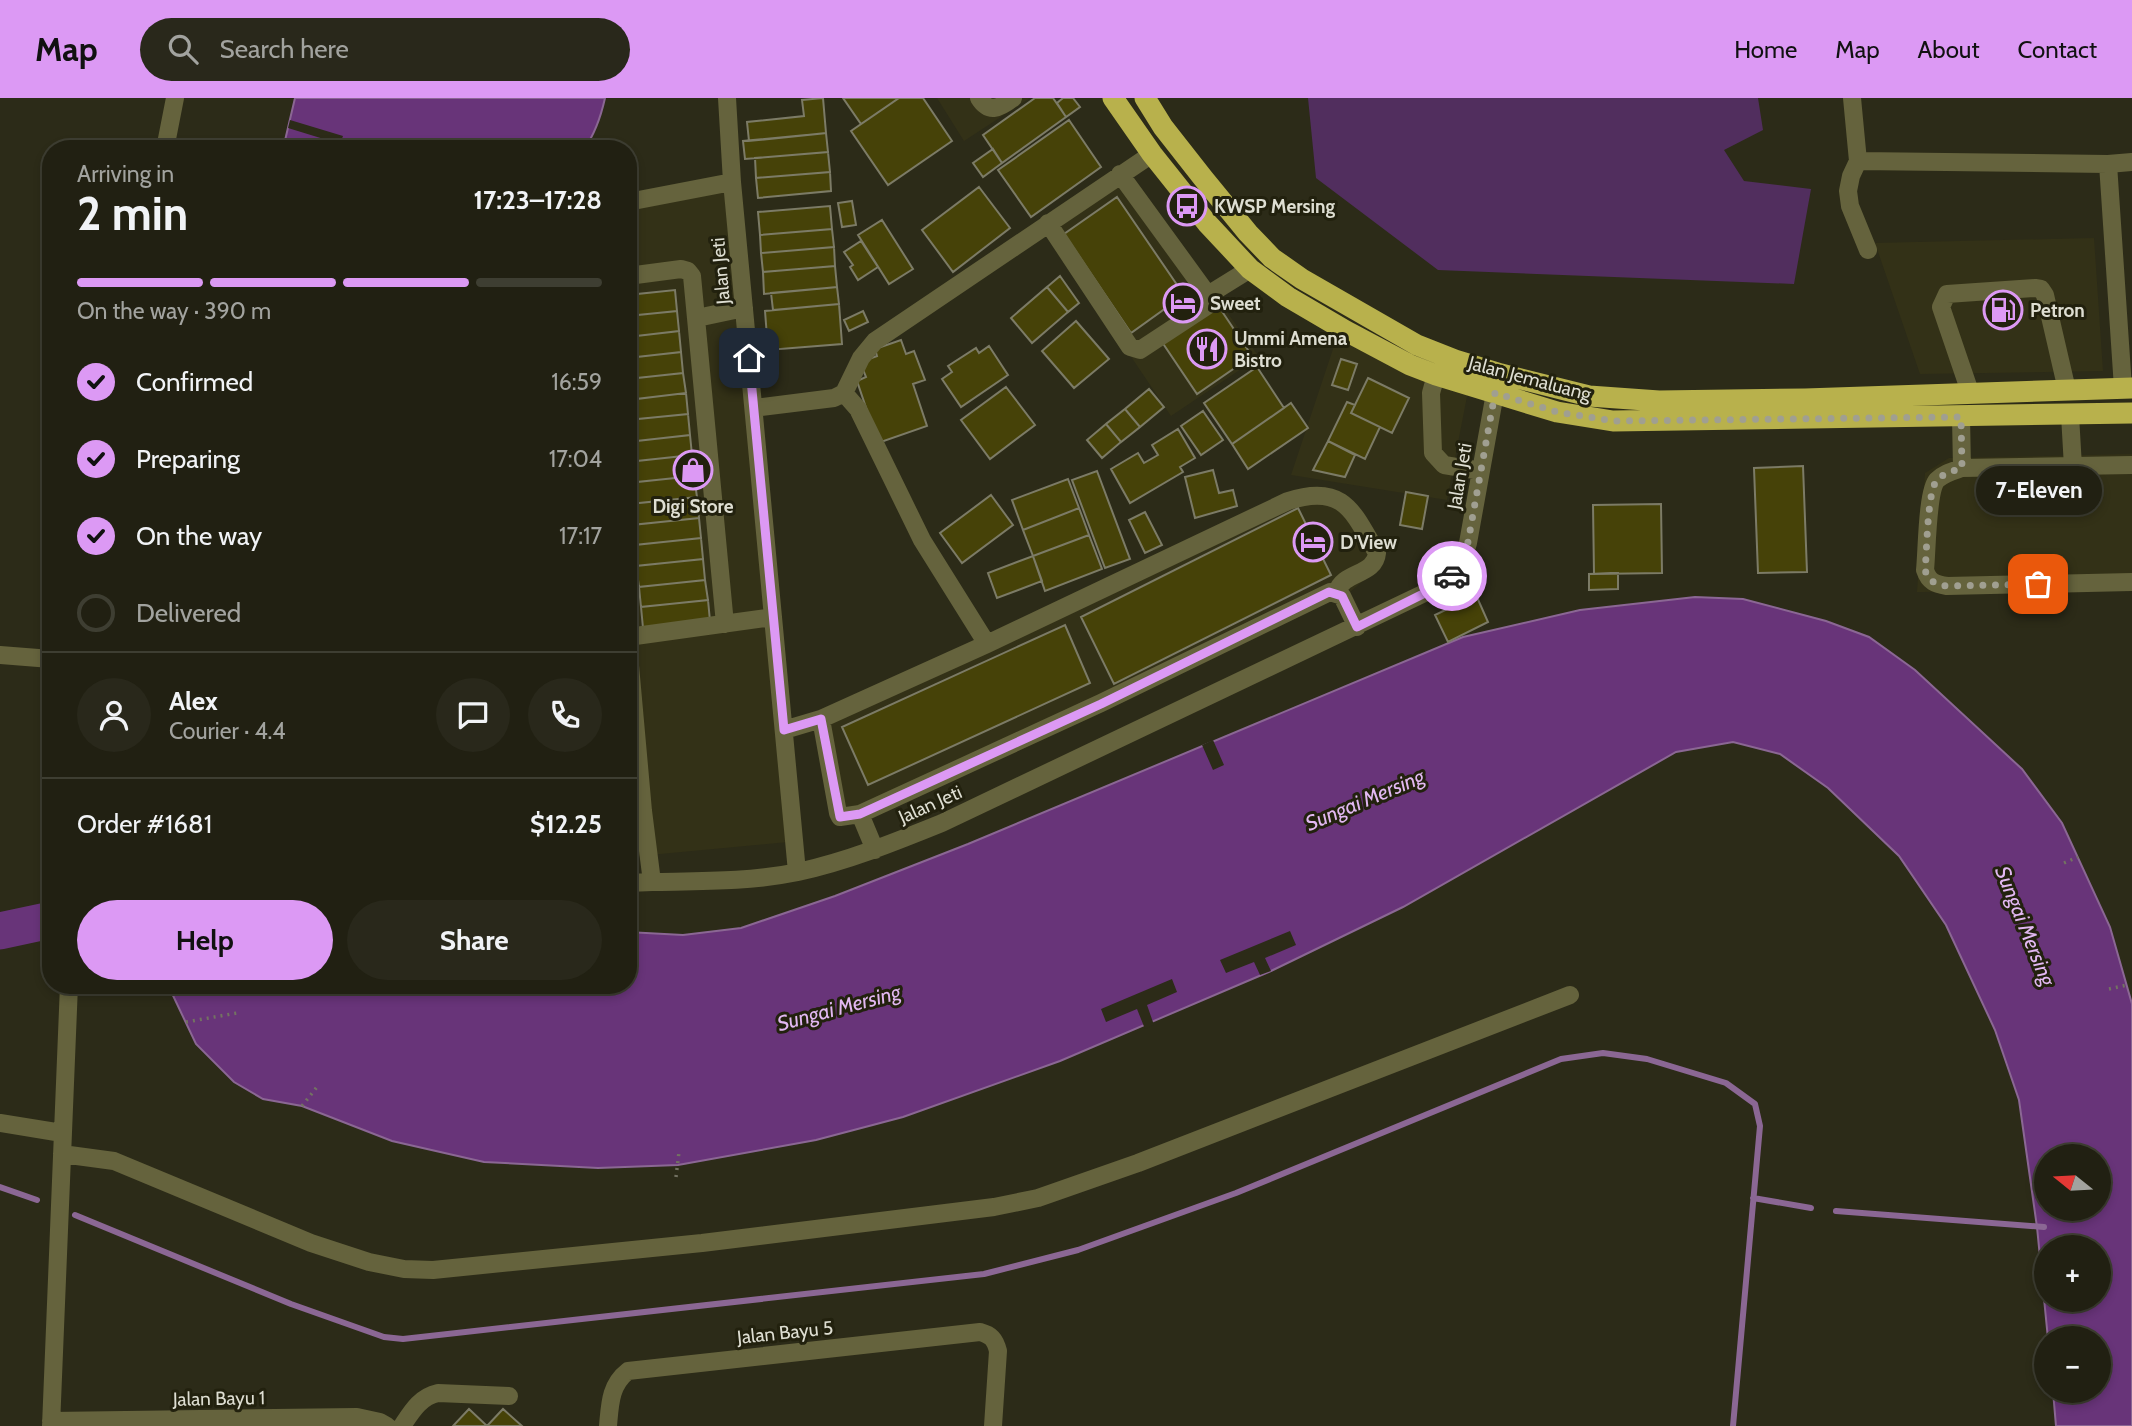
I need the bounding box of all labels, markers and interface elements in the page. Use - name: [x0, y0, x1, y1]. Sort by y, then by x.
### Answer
- search box: [140, 18, 630, 81]
- text: Map: [35, 29, 98, 69]
- icon: search: [164, 30, 202, 68]
- text: Search here: [220, 33, 349, 65]
- text: Home: [1734, 35, 1797, 64]
- text: Map: [1835, 35, 1880, 64]
- text: About: [1918, 35, 1980, 64]
- text: Contact: [2018, 35, 2097, 64]
- text: Arriving in: [77, 160, 174, 188]
- text: 17:23–17:28: [473, 184, 602, 216]
- bus stop icon: KWSP Mersing: [1166, 185, 1208, 227]
- text: 2 min: [77, 186, 188, 242]
- place label: KWSP Mersing: [1214, 195, 1336, 218]
- street label: Jalan Jeti: [706, 237, 735, 306]
- hotel icon: Sweet: [1162, 282, 1204, 324]
- fuel station icon: Petron: [1982, 289, 2024, 331]
- place label: Sweet: [1210, 292, 1261, 315]
- text: On the way · 390 m: [77, 297, 271, 325]
- place label: Petron: [2030, 299, 2085, 322]
- place label: Ummi Amena Bistro: [1234, 327, 1348, 372]
- pin: [719, 328, 779, 388]
- restaurant icon: Ummi Amena Bistro: [1186, 328, 1228, 370]
- icon: home: [730, 339, 768, 377]
- street label: Jalan Jemaluang: [1465, 351, 1594, 406]
- icon: check: [77, 363, 115, 401]
- text: Confirmed: [136, 366, 253, 398]
- text: 16:59: [551, 368, 602, 396]
- icon: check: [77, 440, 115, 478]
- street label: Jalan Jeti: [1442, 441, 1477, 512]
- text: Preparing: [136, 443, 240, 475]
- text: 17:04: [549, 445, 602, 473]
- shop icon: Digi Store: [672, 449, 714, 491]
- callout: 7-Eleven: [1975, 465, 2101, 514]
- text: 7-Eleven: [1995, 476, 2083, 504]
- place label: Digi Store: [653, 495, 734, 518]
- icon: check: [77, 517, 115, 555]
- text: On the way: [136, 520, 262, 552]
- hotel icon: D'View: [1292, 521, 1334, 563]
- text: 17:17: [559, 522, 602, 550]
- place label: D'View: [1340, 531, 1397, 554]
- courier: [1417, 541, 1487, 611]
- pin: [2008, 554, 2068, 614]
- icon: car: [1433, 557, 1471, 595]
- icon: bag: [2019, 565, 2057, 603]
- text: Delivered: [136, 597, 241, 629]
- button: person: [77, 678, 151, 752]
- button: chat: [436, 678, 510, 752]
- button: phone: [528, 678, 602, 752]
- text: Alex: [169, 685, 218, 717]
- text: Courier · 4.4: [169, 717, 286, 745]
- water label: Sungai Mersing: [1302, 763, 1429, 836]
- street label: Jalan Jeti: [894, 780, 965, 829]
- text: Order #1681: [77, 808, 212, 840]
- text: $12.25: [530, 808, 602, 840]
- water label: Sungai Mersing: [1990, 862, 2061, 991]
- button: Help: [77, 900, 333, 980]
- button: Share: [347, 900, 602, 980]
- water label: Sungai Mersing: [774, 979, 905, 1036]
- north arrow: [2034, 1144, 2110, 1222]
- map controls: [2034, 1144, 2111, 1403]
- button: +: [2034, 1235, 2111, 1312]
- street label: Jalan Bayu 5: [735, 1316, 834, 1349]
- button: −: [2034, 1326, 2111, 1403]
- street label: Jalan Bayu 1: [172, 1386, 265, 1411]

